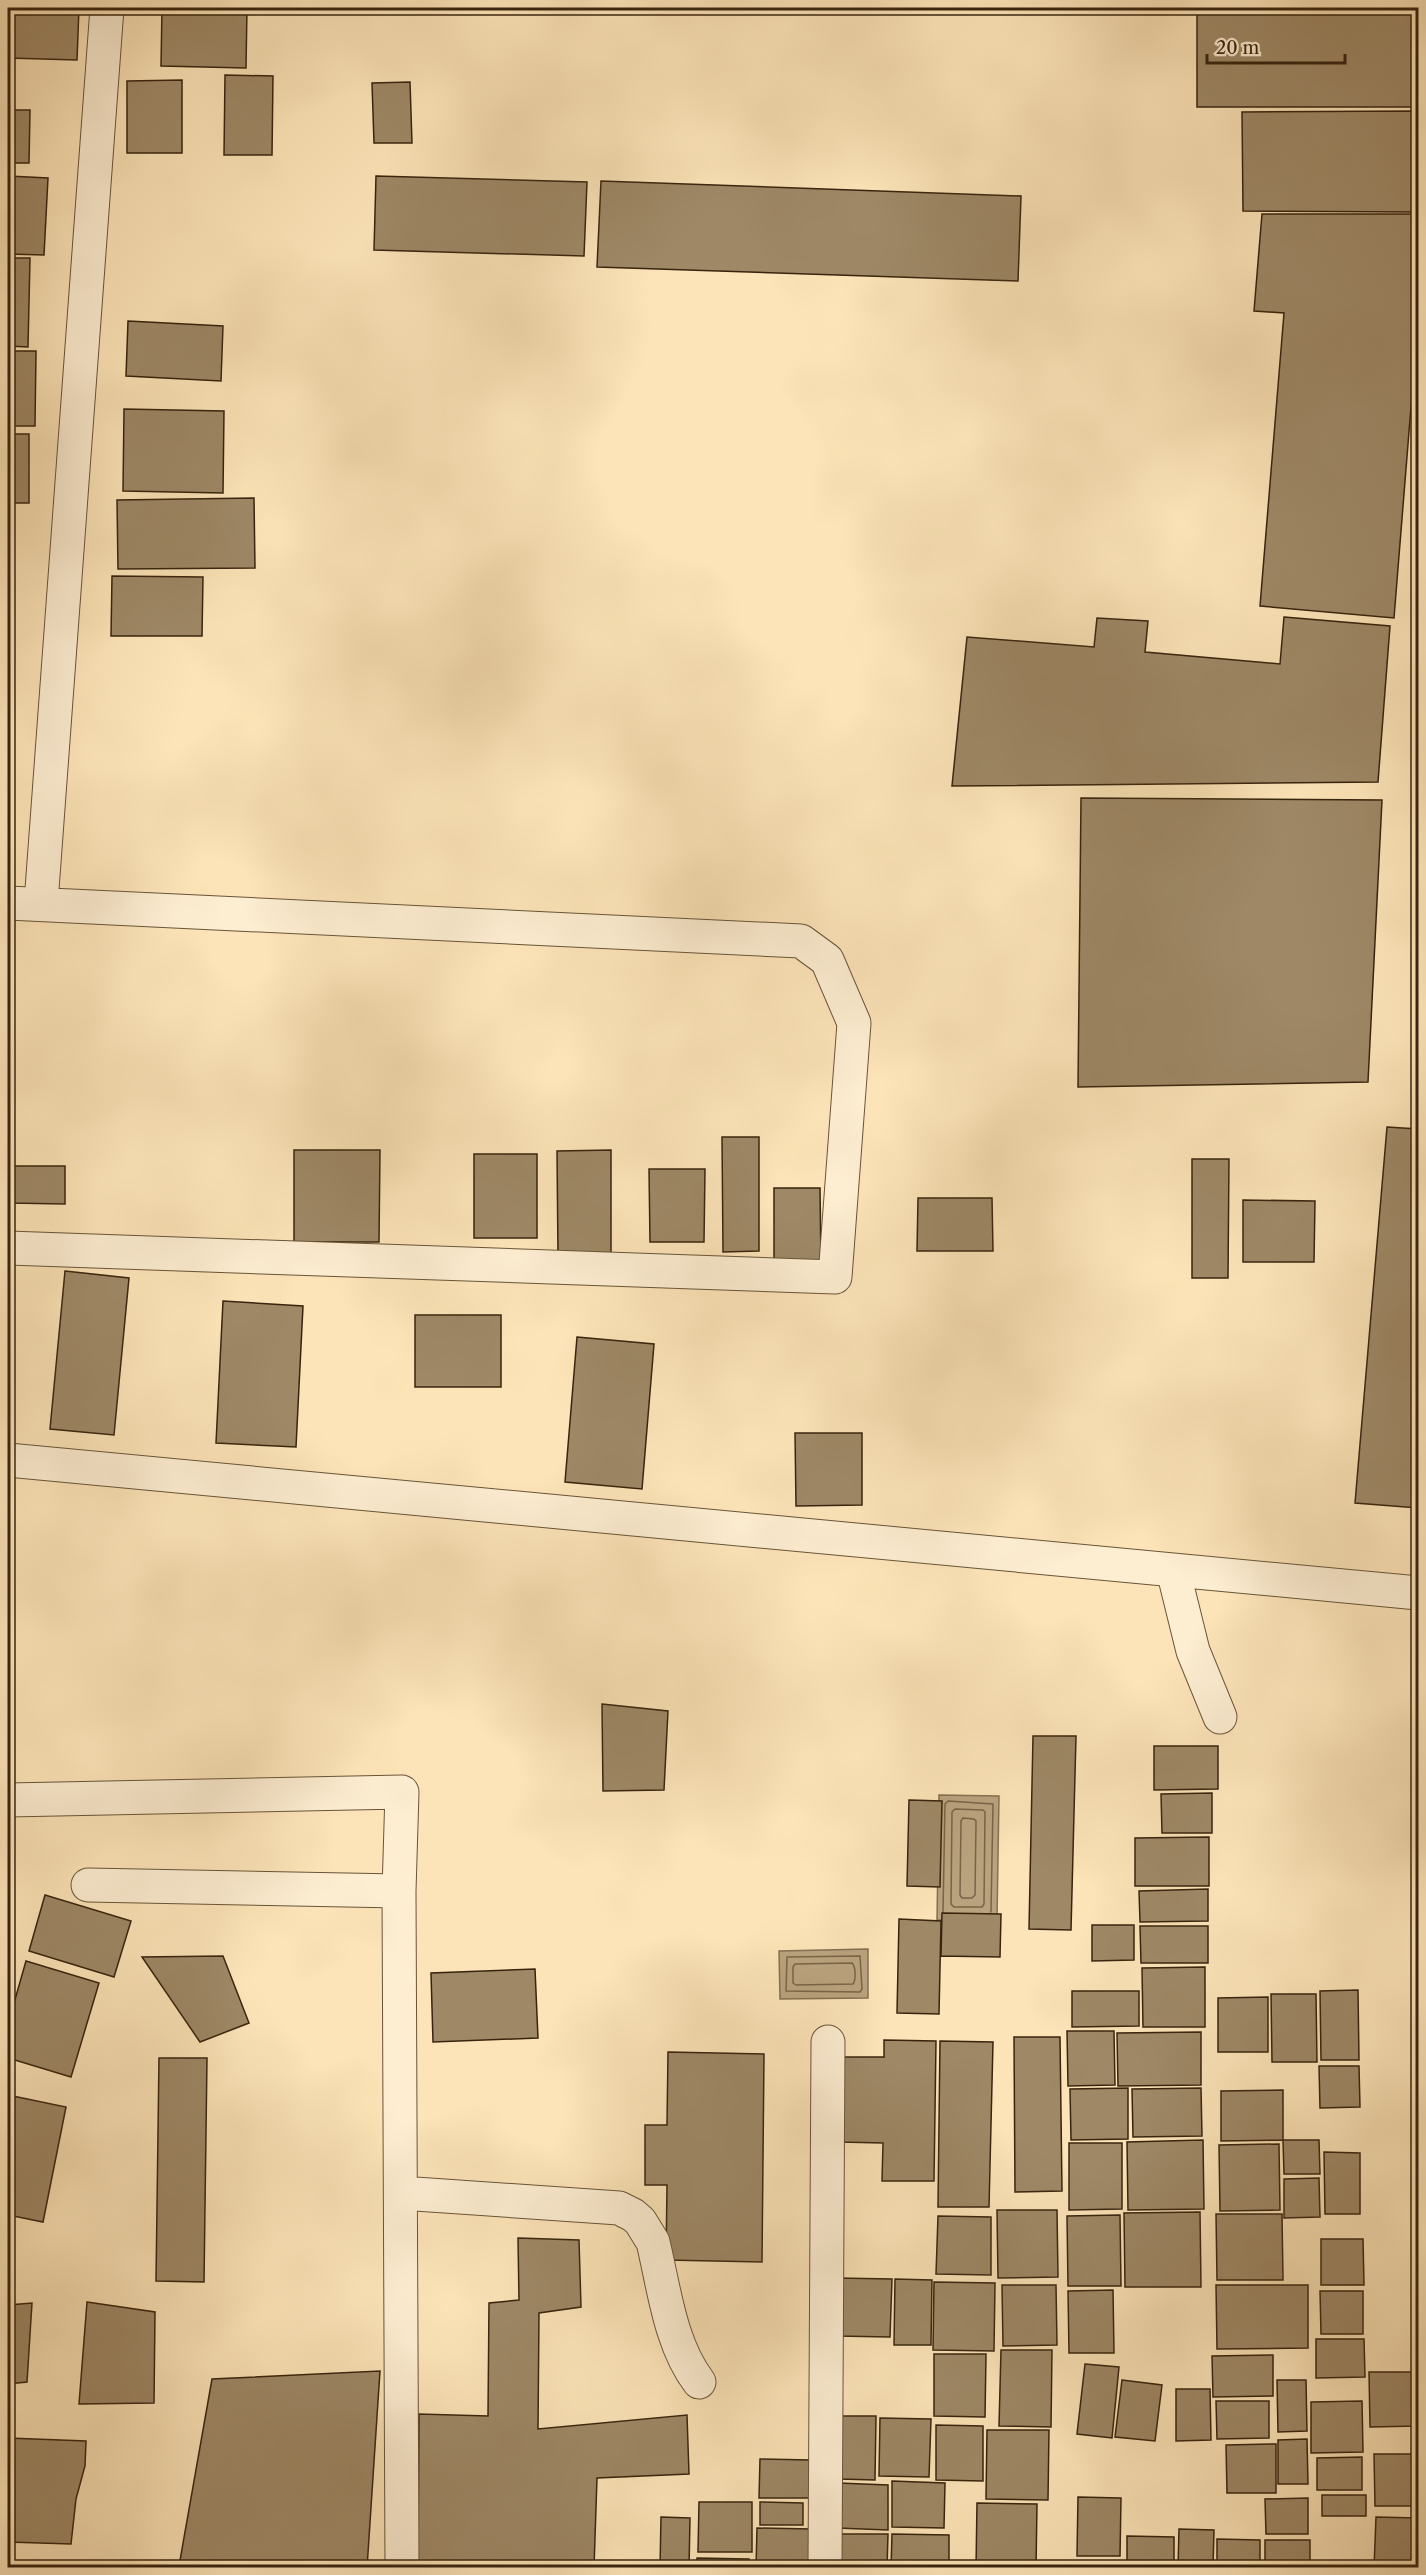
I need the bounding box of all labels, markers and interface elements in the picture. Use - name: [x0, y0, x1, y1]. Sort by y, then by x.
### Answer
- scale bar: [1207, 27, 1345, 65]
- text: 20 m: [1216, 37, 1260, 59]

